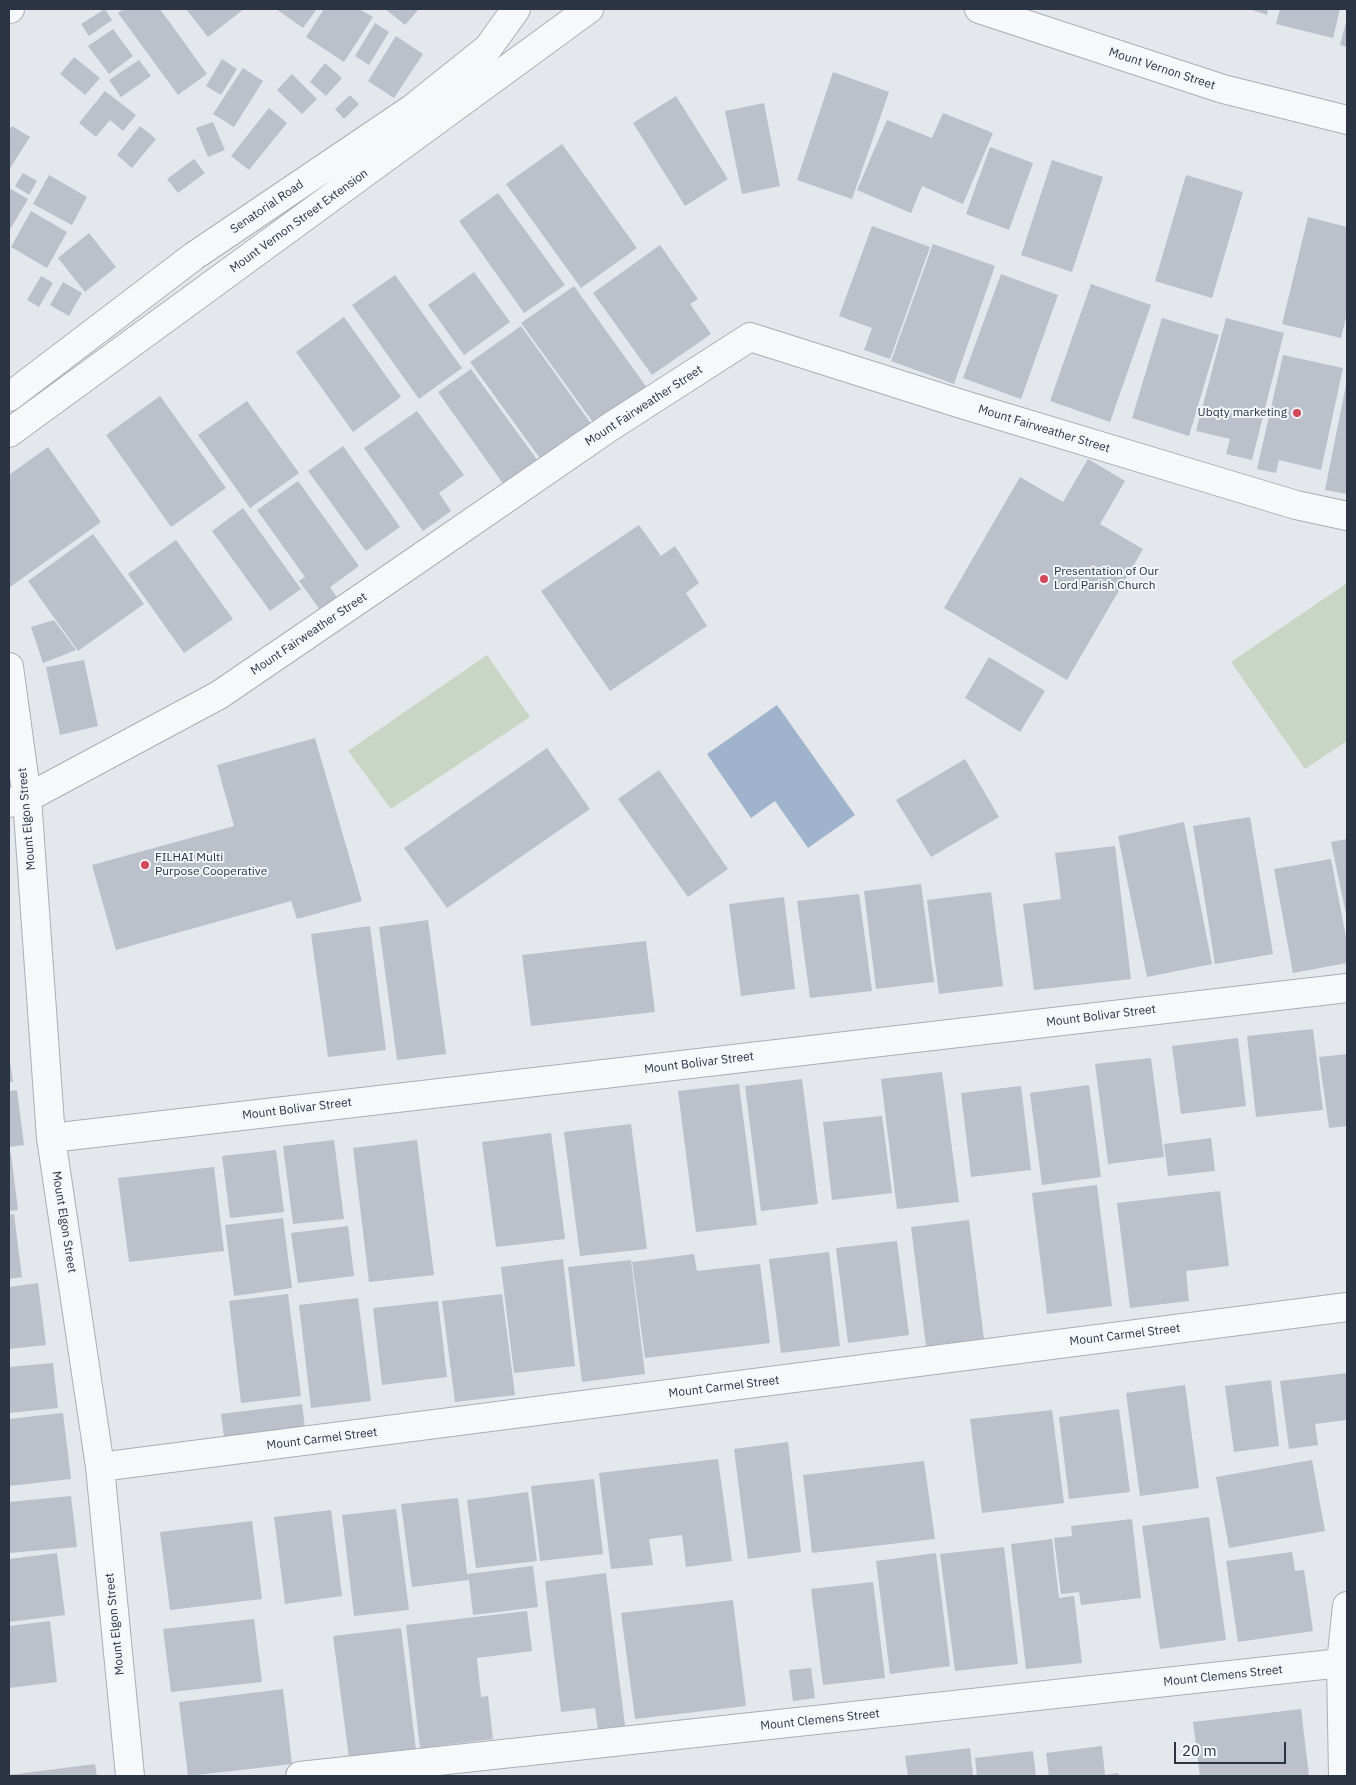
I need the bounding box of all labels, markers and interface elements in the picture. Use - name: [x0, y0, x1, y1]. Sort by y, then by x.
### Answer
- street label: Mount Vernon Street: [1107, 45, 1217, 93]
- street label: Mount Vernon Street Extension: [227, 166, 371, 276]
- street label: Senatorial Road: [228, 177, 306, 237]
- street label: Mount Fairweather Street: [583, 363, 705, 449]
- street label: Mount Fairweather Street: [976, 402, 1112, 456]
- place label: Ubqty marketing: [1198, 406, 1287, 420]
- marker: Ubqty marketing: [1291, 407, 1303, 419]
- place label: Presentation of Our Lord Parish Church: [1054, 565, 1159, 593]
- marker: Presentation of Our Lord Parish Church: [1038, 573, 1050, 585]
- street label: Mount Fairweather Street: [248, 590, 370, 678]
- street label: Mount Elgon Street: [15, 767, 39, 871]
- place label: FILHAI Multi Purpose Cooperative: [155, 851, 267, 879]
- marker: FILHAI Multi Purpose Cooperative: [139, 859, 151, 871]
- street label: Mount Bolivar Street: [1045, 1002, 1157, 1030]
- street label: Mount Bolivar Street: [643, 1049, 755, 1077]
- street label: Mount Bolivar Street: [241, 1095, 353, 1123]
- street label: Mount Elgon Street: [49, 1170, 79, 1274]
- street label: Mount Carmel Street: [1069, 1321, 1181, 1349]
- street label: Mount Carmel Street: [668, 1373, 780, 1401]
- street label: Mount Carmel Street: [266, 1425, 378, 1453]
- street label: Mount Elgon Street: [102, 1572, 128, 1676]
- street label: Mount Clemens Street: [1163, 1663, 1283, 1689]
- street label: Mount Clemens Street: [760, 1707, 880, 1733]
- scale bar: [1176, 1732, 1288, 1764]
- text: 20 m: [1182, 1741, 1217, 1760]

